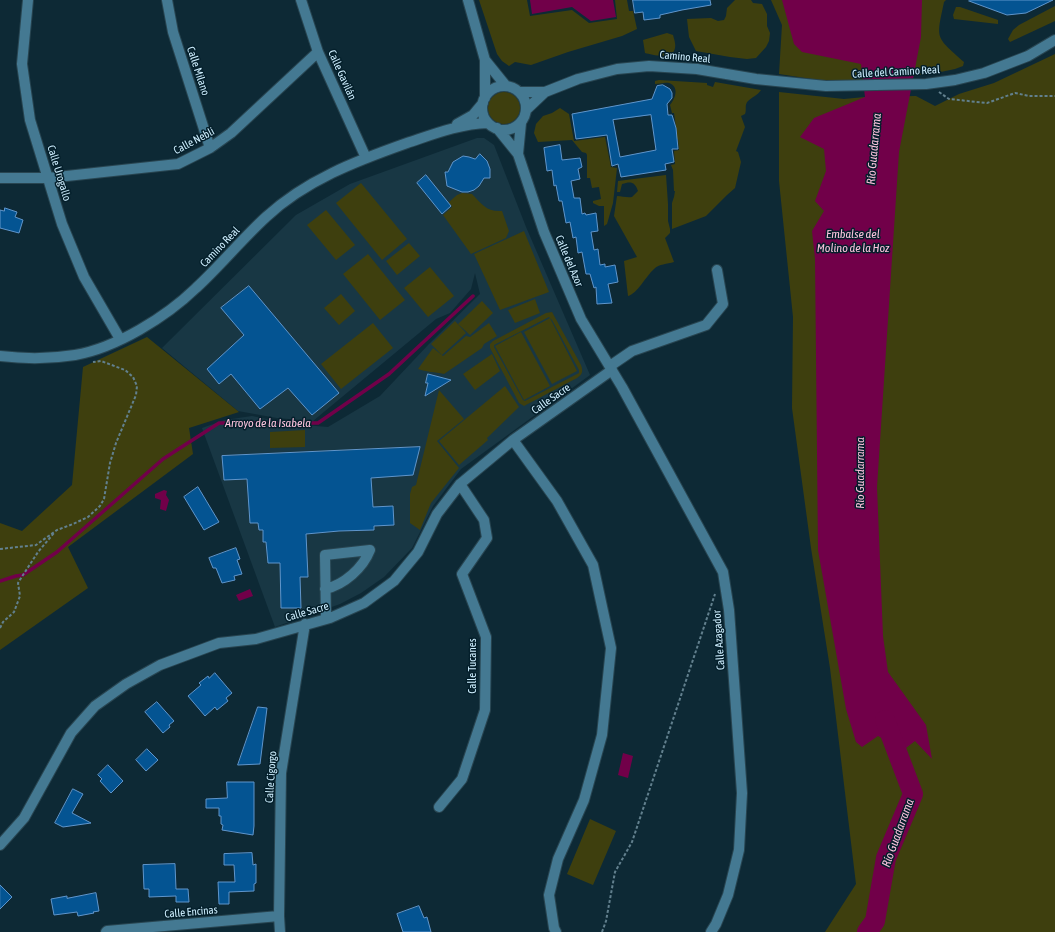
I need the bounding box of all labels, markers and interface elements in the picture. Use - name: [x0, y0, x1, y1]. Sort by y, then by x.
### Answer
- street label: Calle Milano: [184, 45, 212, 97]
- street label: Calle Gavilán: [325, 48, 359, 102]
- street label: Camino Real: [659, 48, 711, 66]
- street label: Calle del Camino Real: [852, 63, 940, 81]
- water label: Río Guadarrama: [864, 113, 884, 185]
- street label: Calle Nebli: [171, 125, 217, 157]
- street label: Calle Urogallo: [44, 143, 74, 203]
- street label: Camino Real: [198, 224, 242, 270]
- water label: Embalse del Molino de la Hoz: [817, 227, 889, 255]
- street label: Calle del Azor: [552, 233, 586, 289]
- street label: Calle Sacre: [529, 381, 573, 417]
- water label: Arroyo de la Isabela: [225, 416, 311, 430]
- water label: Río Guadarrama: [853, 437, 867, 509]
- street label: Calle Sacre: [284, 600, 330, 624]
- street label: Calle Azagador: [710, 610, 728, 670]
- street label: Calle Tucanes: [466, 638, 480, 694]
- street label: Calle Cigorgo: [263, 751, 279, 803]
- water label: Río Guadarrama: [879, 797, 917, 869]
- street label: Calle Encinas: [164, 903, 218, 921]

